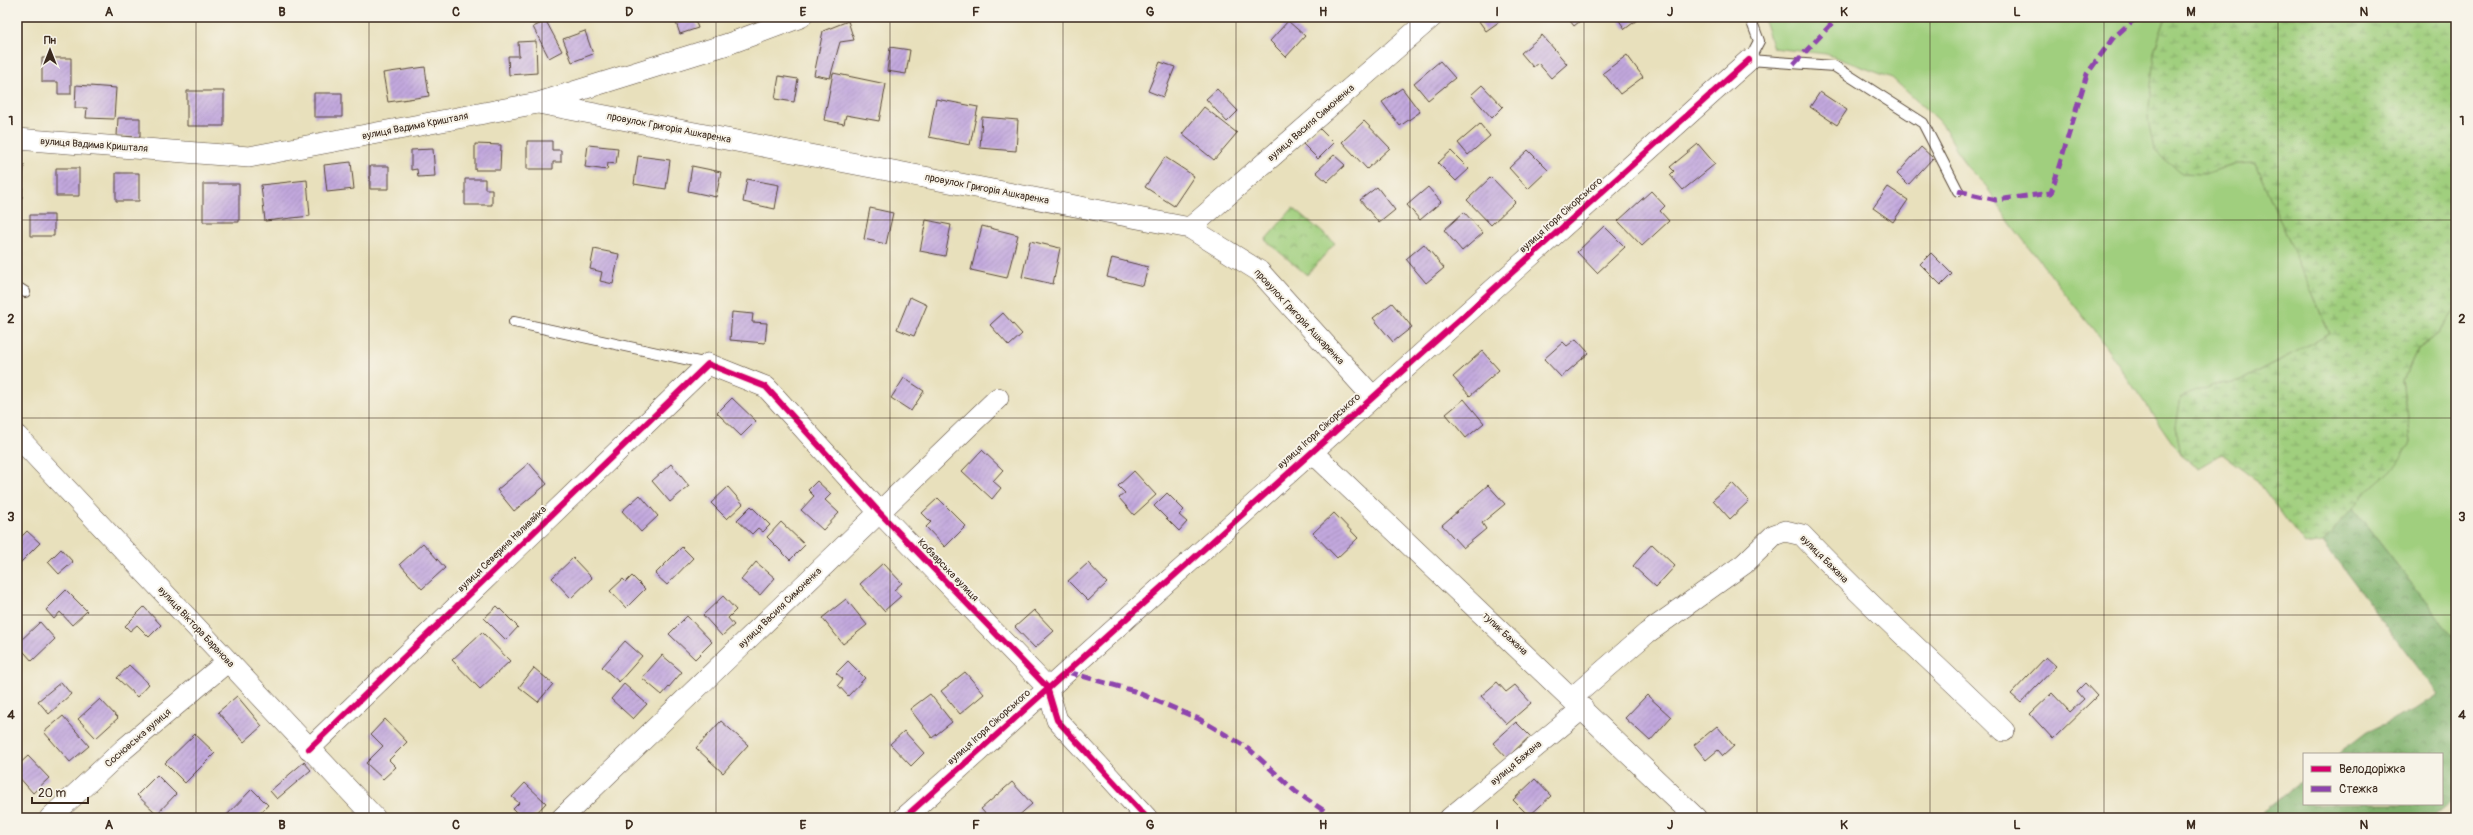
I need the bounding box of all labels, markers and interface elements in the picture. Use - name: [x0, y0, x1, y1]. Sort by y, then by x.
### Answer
- text: A: [105, 4, 114, 20]
- text: B: [278, 4, 286, 20]
- text: C: [452, 4, 460, 20]
- text: D: [625, 4, 633, 20]
- text: E: [800, 4, 807, 20]
- text: F: [972, 4, 980, 20]
- text: G: [1146, 4, 1155, 20]
- text: H: [1319, 4, 1327, 20]
- text: I: [1495, 4, 1499, 20]
- text: J: [1667, 4, 1673, 20]
- text: K: [1840, 4, 1848, 20]
- text: L: [2013, 4, 2021, 20]
- text: M: [2186, 4, 2196, 20]
- text: N: [2360, 4, 2369, 20]
- north arrow: [30, 30, 70, 70]
- text: Пн: [44, 34, 57, 47]
- street label: вулиця Василя Симоненка: [1265, 82, 1357, 164]
- street label: вулиця Вадима Кришталя: [361, 110, 469, 142]
- street label: провулок Григорія Ашкаренка: [606, 110, 732, 146]
- text: 1: [8, 113, 14, 129]
- text: 1: [2459, 113, 2465, 129]
- street label: вулиця Вадима Кришталя: [40, 135, 148, 155]
- street label: провулок Григорія Ашкаренка: [924, 171, 1050, 207]
- street label: вулиця Ігоря Сікорського: [1517, 174, 1605, 255]
- street label: провулок Григорія Ашкаренка: [1252, 267, 1347, 368]
- text: 2: [7, 311, 15, 327]
- text: 2: [2458, 311, 2466, 327]
- street label: вулиця Ігоря Сікорського: [1275, 390, 1363, 471]
- street label: вулиця Северина Наливайка: [455, 503, 549, 595]
- text: 3: [7, 509, 15, 525]
- text: 3: [2458, 509, 2466, 525]
- street label: вулиця Бажана: [1797, 532, 1851, 586]
- street label: Кобзарська вулиця: [915, 536, 981, 604]
- street label: вулиця Василя Симоненка: [736, 565, 824, 651]
- street label: вулиця Віктора Баранова: [155, 584, 237, 670]
- street label: тупик Бажана: [1480, 610, 1530, 658]
- street label: вулиця Ігоря Сікорського: [945, 686, 1033, 767]
- street label: Сосновська вулиця: [103, 706, 174, 770]
- text: 4: [7, 707, 15, 723]
- text: 4: [2458, 707, 2466, 723]
- street label: вулиця Бажана: [1488, 738, 1544, 788]
- legend: [2303, 753, 2443, 805]
- text: Велодоріжка: [2339, 762, 2406, 777]
- scale bar: [32, 779, 88, 805]
- text: Стежка: [2339, 782, 2378, 797]
- text: 20 m: [38, 786, 67, 801]
- text: A: [105, 817, 114, 833]
- text: B: [278, 817, 286, 833]
- text: C: [452, 817, 460, 833]
- text: D: [625, 817, 633, 833]
- text: E: [800, 817, 807, 833]
- text: F: [972, 817, 980, 833]
- text: G: [1146, 817, 1155, 833]
- text: H: [1319, 817, 1327, 833]
- text: I: [1495, 817, 1499, 833]
- text: J: [1667, 817, 1673, 833]
- text: K: [1840, 817, 1848, 833]
- text: L: [2013, 817, 2021, 833]
- text: M: [2186, 817, 2196, 833]
- text: N: [2360, 817, 2369, 833]

